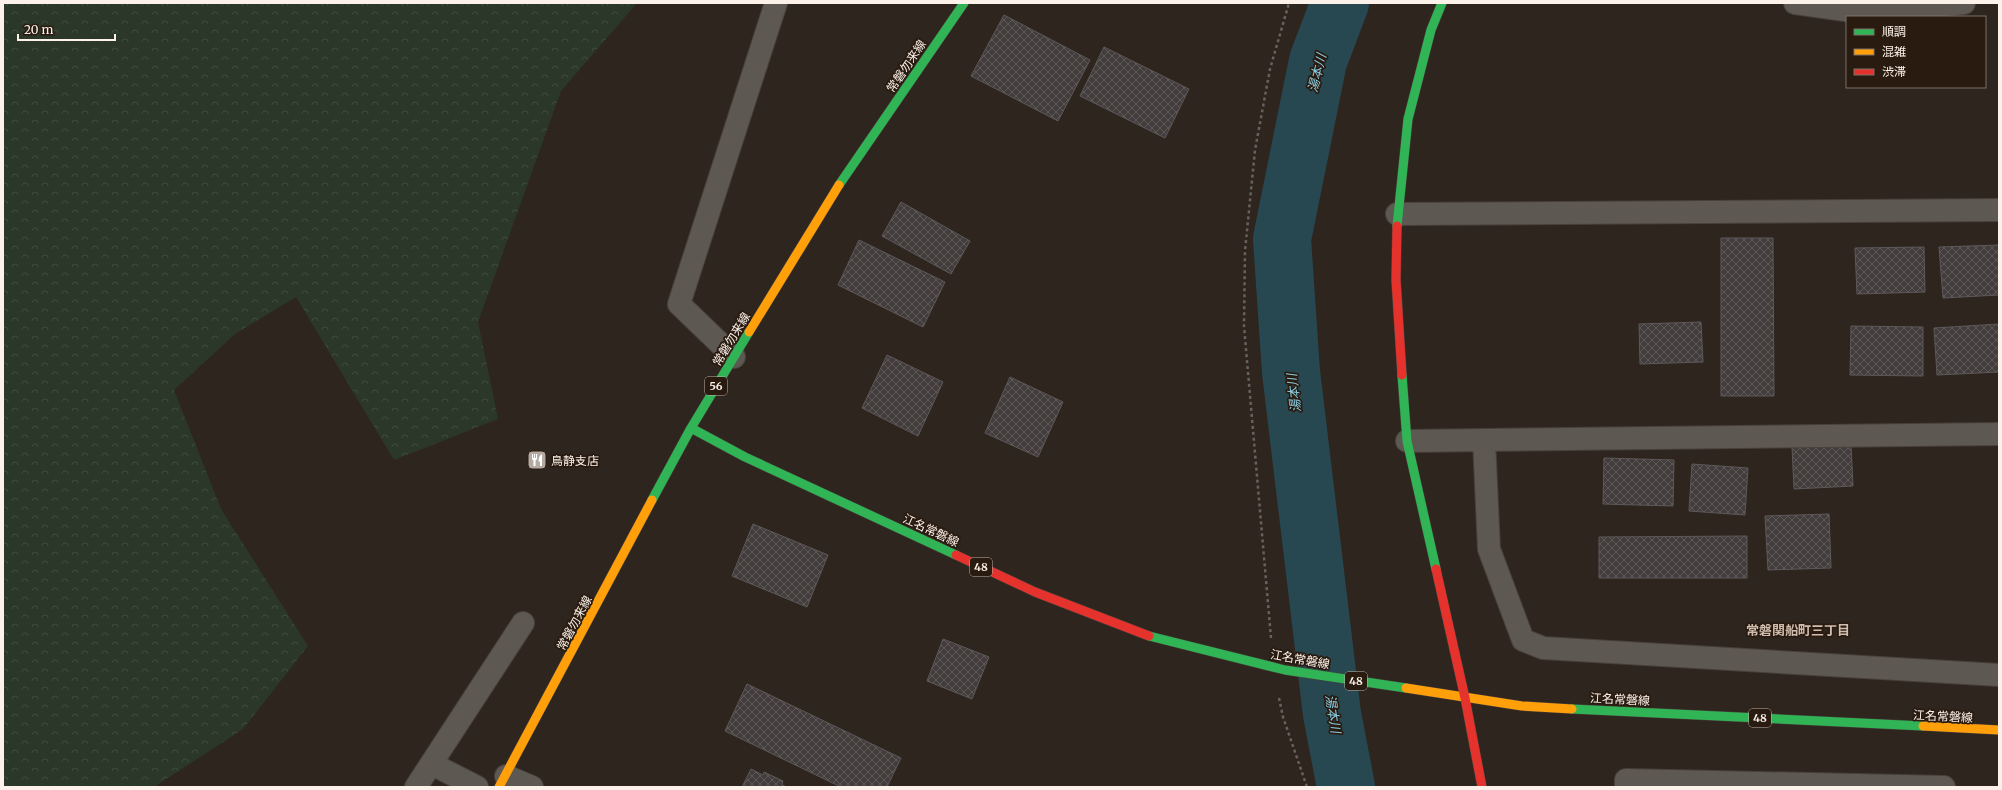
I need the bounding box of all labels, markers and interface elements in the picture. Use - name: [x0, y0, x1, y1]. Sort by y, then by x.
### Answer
- scale bar: [18, 16, 115, 42]
- legend: [1846, 16, 1986, 88]
- text: 20 m: [24, 22, 53, 37]
- text: 順調: [1882, 24, 1906, 39]
- street label: 常磐勿来線: [883, 37, 929, 95]
- text: 混雑: [1882, 44, 1906, 59]
- water label: 湯本川: [1304, 50, 1330, 94]
- text: 渋滞: [1882, 64, 1906, 79]
- street label: 常磐勿来線: [709, 309, 753, 369]
- water label: 湯本川: [1283, 371, 1305, 413]
- road number: 56: [705, 377, 727, 395]
- restaurant icon: 鳥静支店: [526, 449, 548, 471]
- place label: 鳥静支店: [551, 453, 599, 468]
- street label: 江名常磐線: [901, 511, 961, 549]
- road number: 48: [970, 558, 992, 576]
- street label: 常磐勿来線: [553, 593, 595, 653]
- district label: 常磐関船町三丁目: [1746, 622, 1850, 639]
- street label: 江名常磐線: [1269, 646, 1331, 672]
- road number: 48: [1345, 672, 1367, 690]
- street label: 江名常磐線: [1590, 690, 1650, 708]
- water label: 湯本川: [1322, 693, 1345, 737]
- street label: 江名常磐線: [1913, 707, 1973, 725]
- road number: 48: [1749, 709, 1771, 727]

